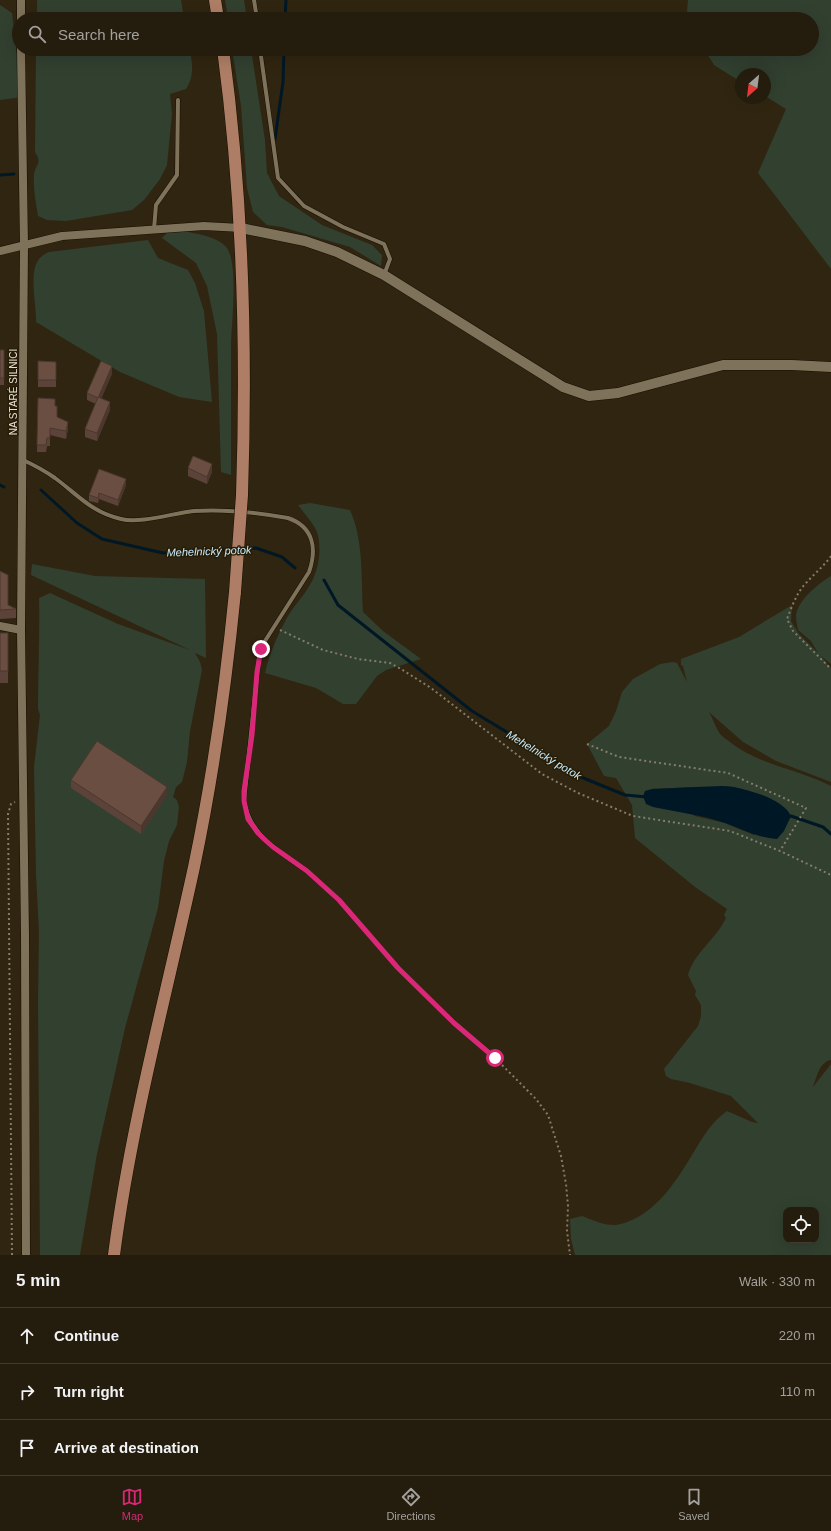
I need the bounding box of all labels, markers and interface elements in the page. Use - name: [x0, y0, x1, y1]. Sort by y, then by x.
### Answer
- search box: [12, 12, 819, 56]
- icon: search: [26, 23, 48, 45]
- text: Search here: [58, 26, 140, 43]
- north arrow: [735, 68, 771, 104]
- street label: NA STARÉ SILNICI: [7, 349, 19, 435]
- water label: Mehelnický potok: [166, 544, 252, 558]
- route end: [252, 640, 270, 658]
- water label: Mehelnický potok: [504, 728, 584, 782]
- route start: [486, 1049, 504, 1067]
- map controls: [783, 1207, 819, 1243]
- button: locate: [783, 1207, 819, 1243]
- text: 5 min: [16, 1271, 60, 1290]
- text: Walk · 330 m: [739, 1274, 815, 1289]
- icon: ahead: [16, 1325, 38, 1347]
- text: Continue: [54, 1327, 119, 1344]
- text: 220 m: [779, 1328, 815, 1343]
- icon: right: [16, 1381, 38, 1403]
- text: Turn right: [54, 1383, 124, 1400]
- text: 110 m: [780, 1384, 815, 1399]
- icon: arrive: [16, 1437, 38, 1459]
- text: Arrive at destination: [54, 1439, 199, 1456]
- tab: Map: [121, 1486, 143, 1522]
- tab: Directions: [386, 1486, 435, 1522]
- tab: Saved: [678, 1486, 709, 1522]

